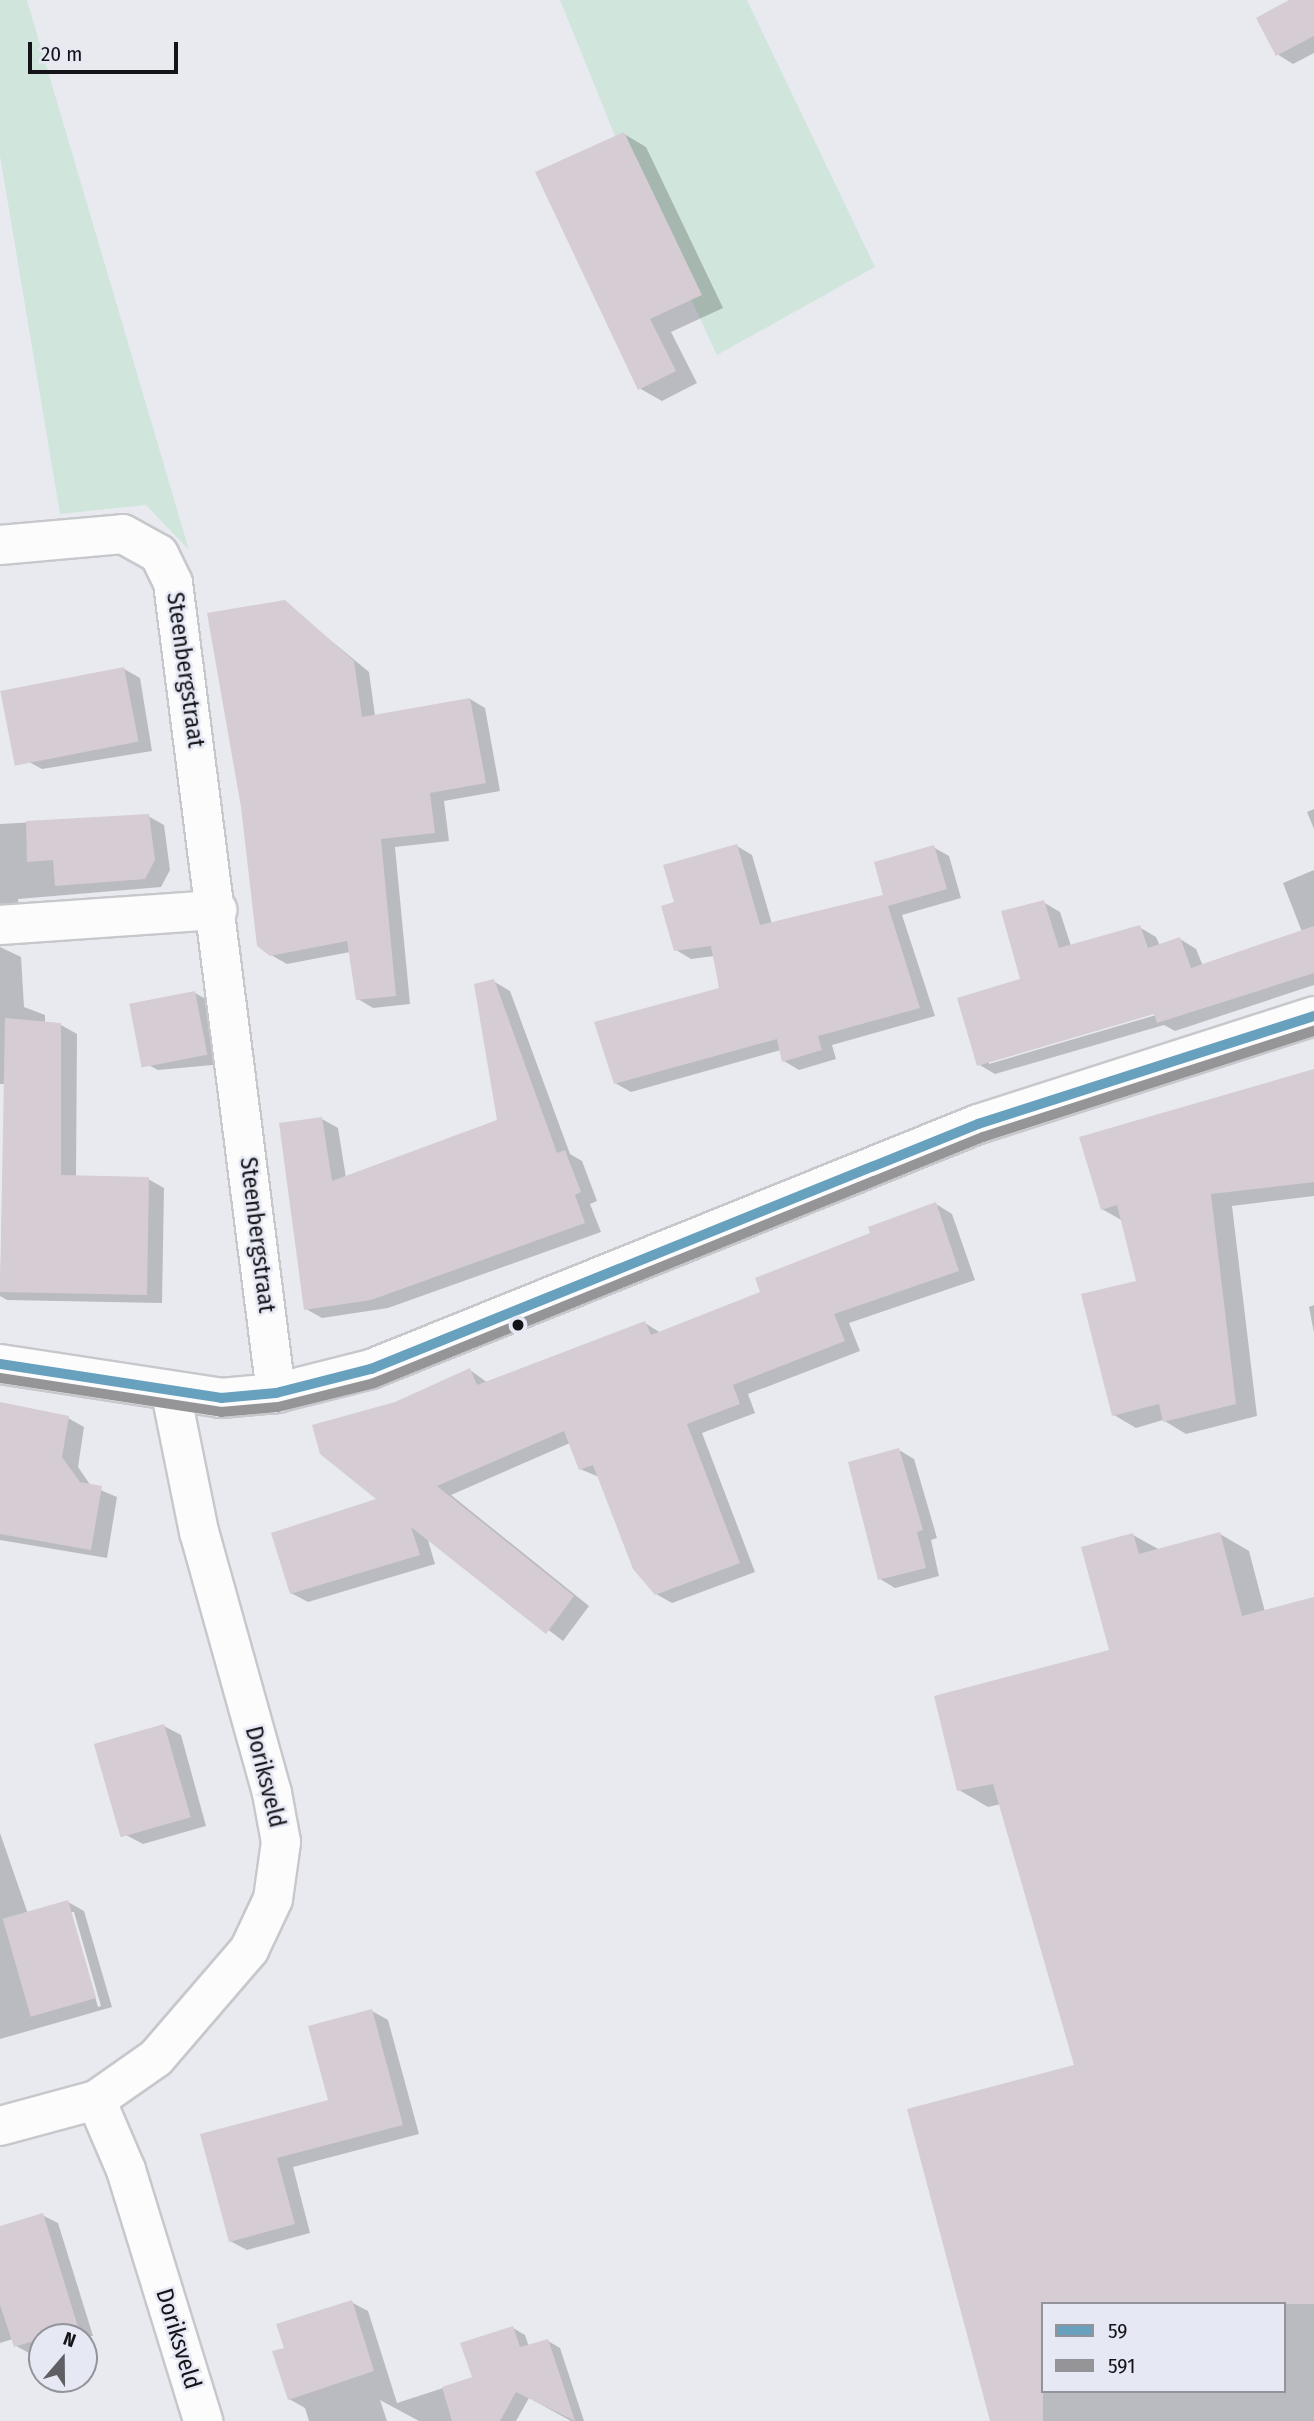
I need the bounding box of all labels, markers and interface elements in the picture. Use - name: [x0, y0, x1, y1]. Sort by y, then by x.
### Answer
- scale bar: [32, 28, 182, 72]
- text: 20 m: [41, 41, 82, 67]
- street label: Steenbergstraat: [160, 591, 210, 749]
- street label: Steenbergstraat: [233, 1156, 281, 1314]
- unlabelled marker: [511, 1318, 525, 1332]
- street label: Doriksveld: [239, 1723, 291, 1831]
- street label: Doriksveld: [149, 2285, 207, 2393]
- legend: [1041, 2302, 1286, 2393]
- text: 59: [1108, 2318, 1128, 2344]
- north arrow: [28, 2323, 98, 2393]
- text: N: [60, 2327, 79, 2352]
- text: 591: [1108, 2353, 1135, 2379]

